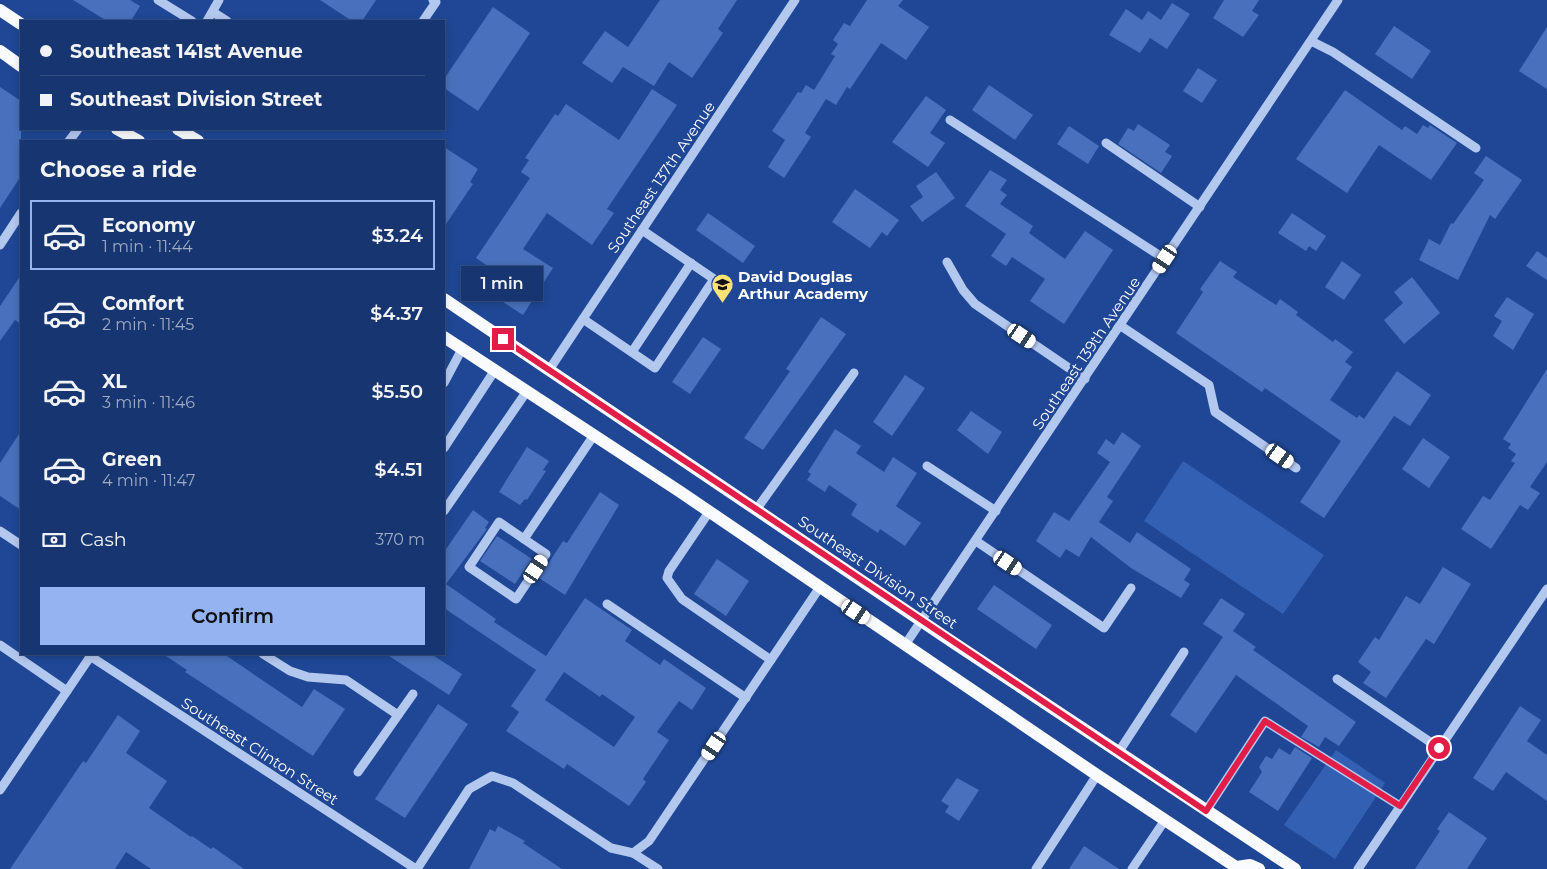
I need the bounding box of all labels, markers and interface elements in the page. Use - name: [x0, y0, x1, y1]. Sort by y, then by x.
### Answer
- text: Southeast 141st Avenue: [70, 40, 303, 63]
- text: Southeast Division Street: [70, 88, 322, 111]
- street label: Southeast 137th Avenue: [603, 97, 719, 257]
- text: Choose a ride: [40, 156, 197, 183]
- icon: car: [42, 213, 87, 258]
- text: Economy: [102, 214, 195, 237]
- text: $3.24: [372, 224, 423, 247]
- text: 1 min · 11:44: [102, 237, 193, 256]
- car: [1150, 242, 1179, 276]
- callout: 1 min: [462, 266, 544, 302]
- place label: David Douglas Arthur Academy: [737, 267, 869, 303]
- school or university icon: David Douglas Arthur Academy: [710, 273, 734, 304]
- street label: Southeast 139th Avenue: [1028, 273, 1144, 433]
- text: 1 min: [481, 274, 523, 293]
- icon: car: [42, 291, 87, 336]
- text: Comfort: [102, 292, 184, 315]
- text: $4.37: [370, 302, 423, 325]
- text: 2 min · 11:45: [102, 315, 194, 334]
- car: [1005, 321, 1038, 351]
- route end: [492, 328, 514, 350]
- icon: car: [42, 369, 87, 414]
- text: XL: [102, 370, 127, 393]
- text: $5.50: [371, 380, 423, 403]
- text: 3 min · 11:46: [102, 393, 195, 412]
- car: [1263, 441, 1296, 471]
- icon: car: [42, 447, 87, 492]
- text: Green: [102, 448, 162, 471]
- text: $4.51: [375, 458, 423, 481]
- text: 4 min · 11:47: [102, 471, 195, 490]
- street label: Southeast Division Street: [794, 511, 962, 633]
- icon: cash: [40, 526, 68, 554]
- text: Cash: [80, 528, 127, 551]
- text: 370 m: [375, 530, 425, 549]
- car: [991, 548, 1024, 578]
- car: [521, 552, 550, 586]
- button: Confirm: [40, 587, 425, 645]
- car: [839, 597, 872, 627]
- street label: Southeast Clinton Street: [178, 693, 342, 809]
- car: [699, 729, 728, 763]
- route start: [1428, 737, 1450, 759]

